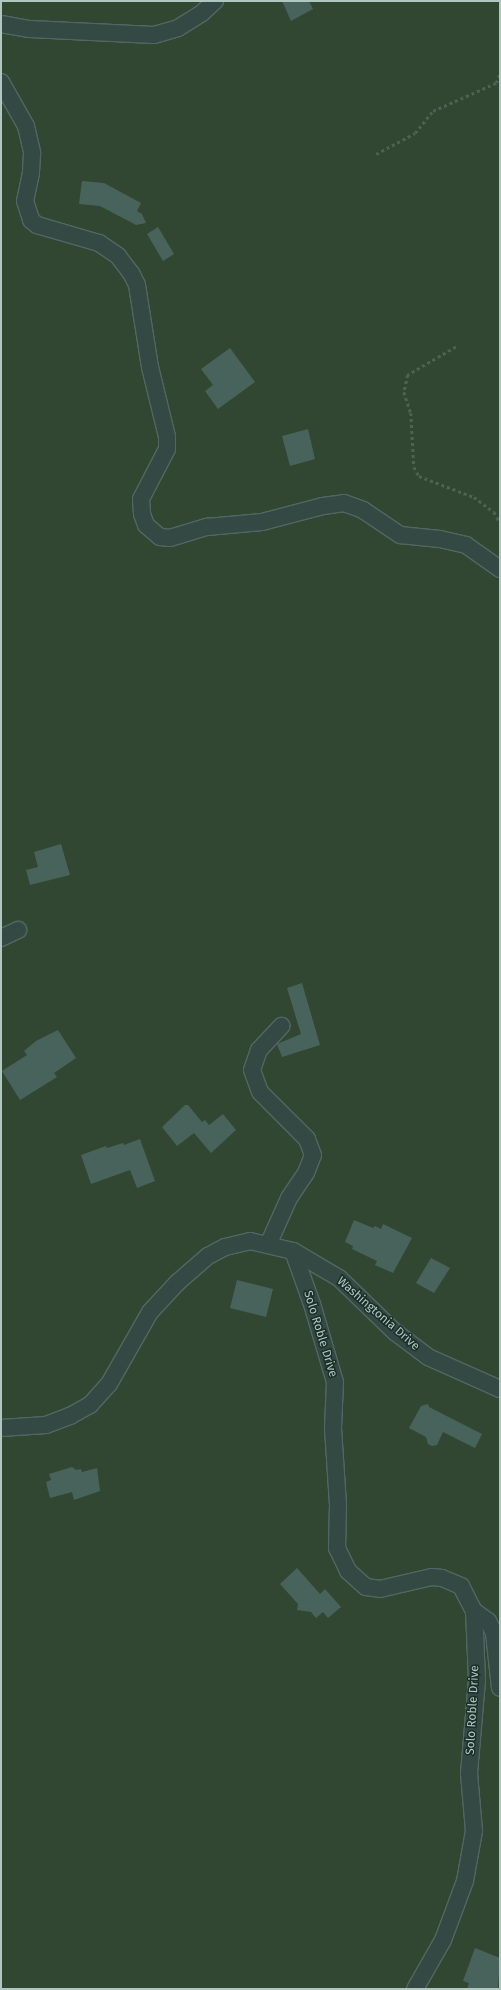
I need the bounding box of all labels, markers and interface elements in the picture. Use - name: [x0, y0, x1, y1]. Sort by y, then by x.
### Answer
- street label: Washingtonia Drive: [334, 1274, 422, 1354]
- street label: Solo Roble Drive: [300, 1289, 340, 1379]
- street label: Solo Roble Drive: [463, 1665, 483, 1755]

